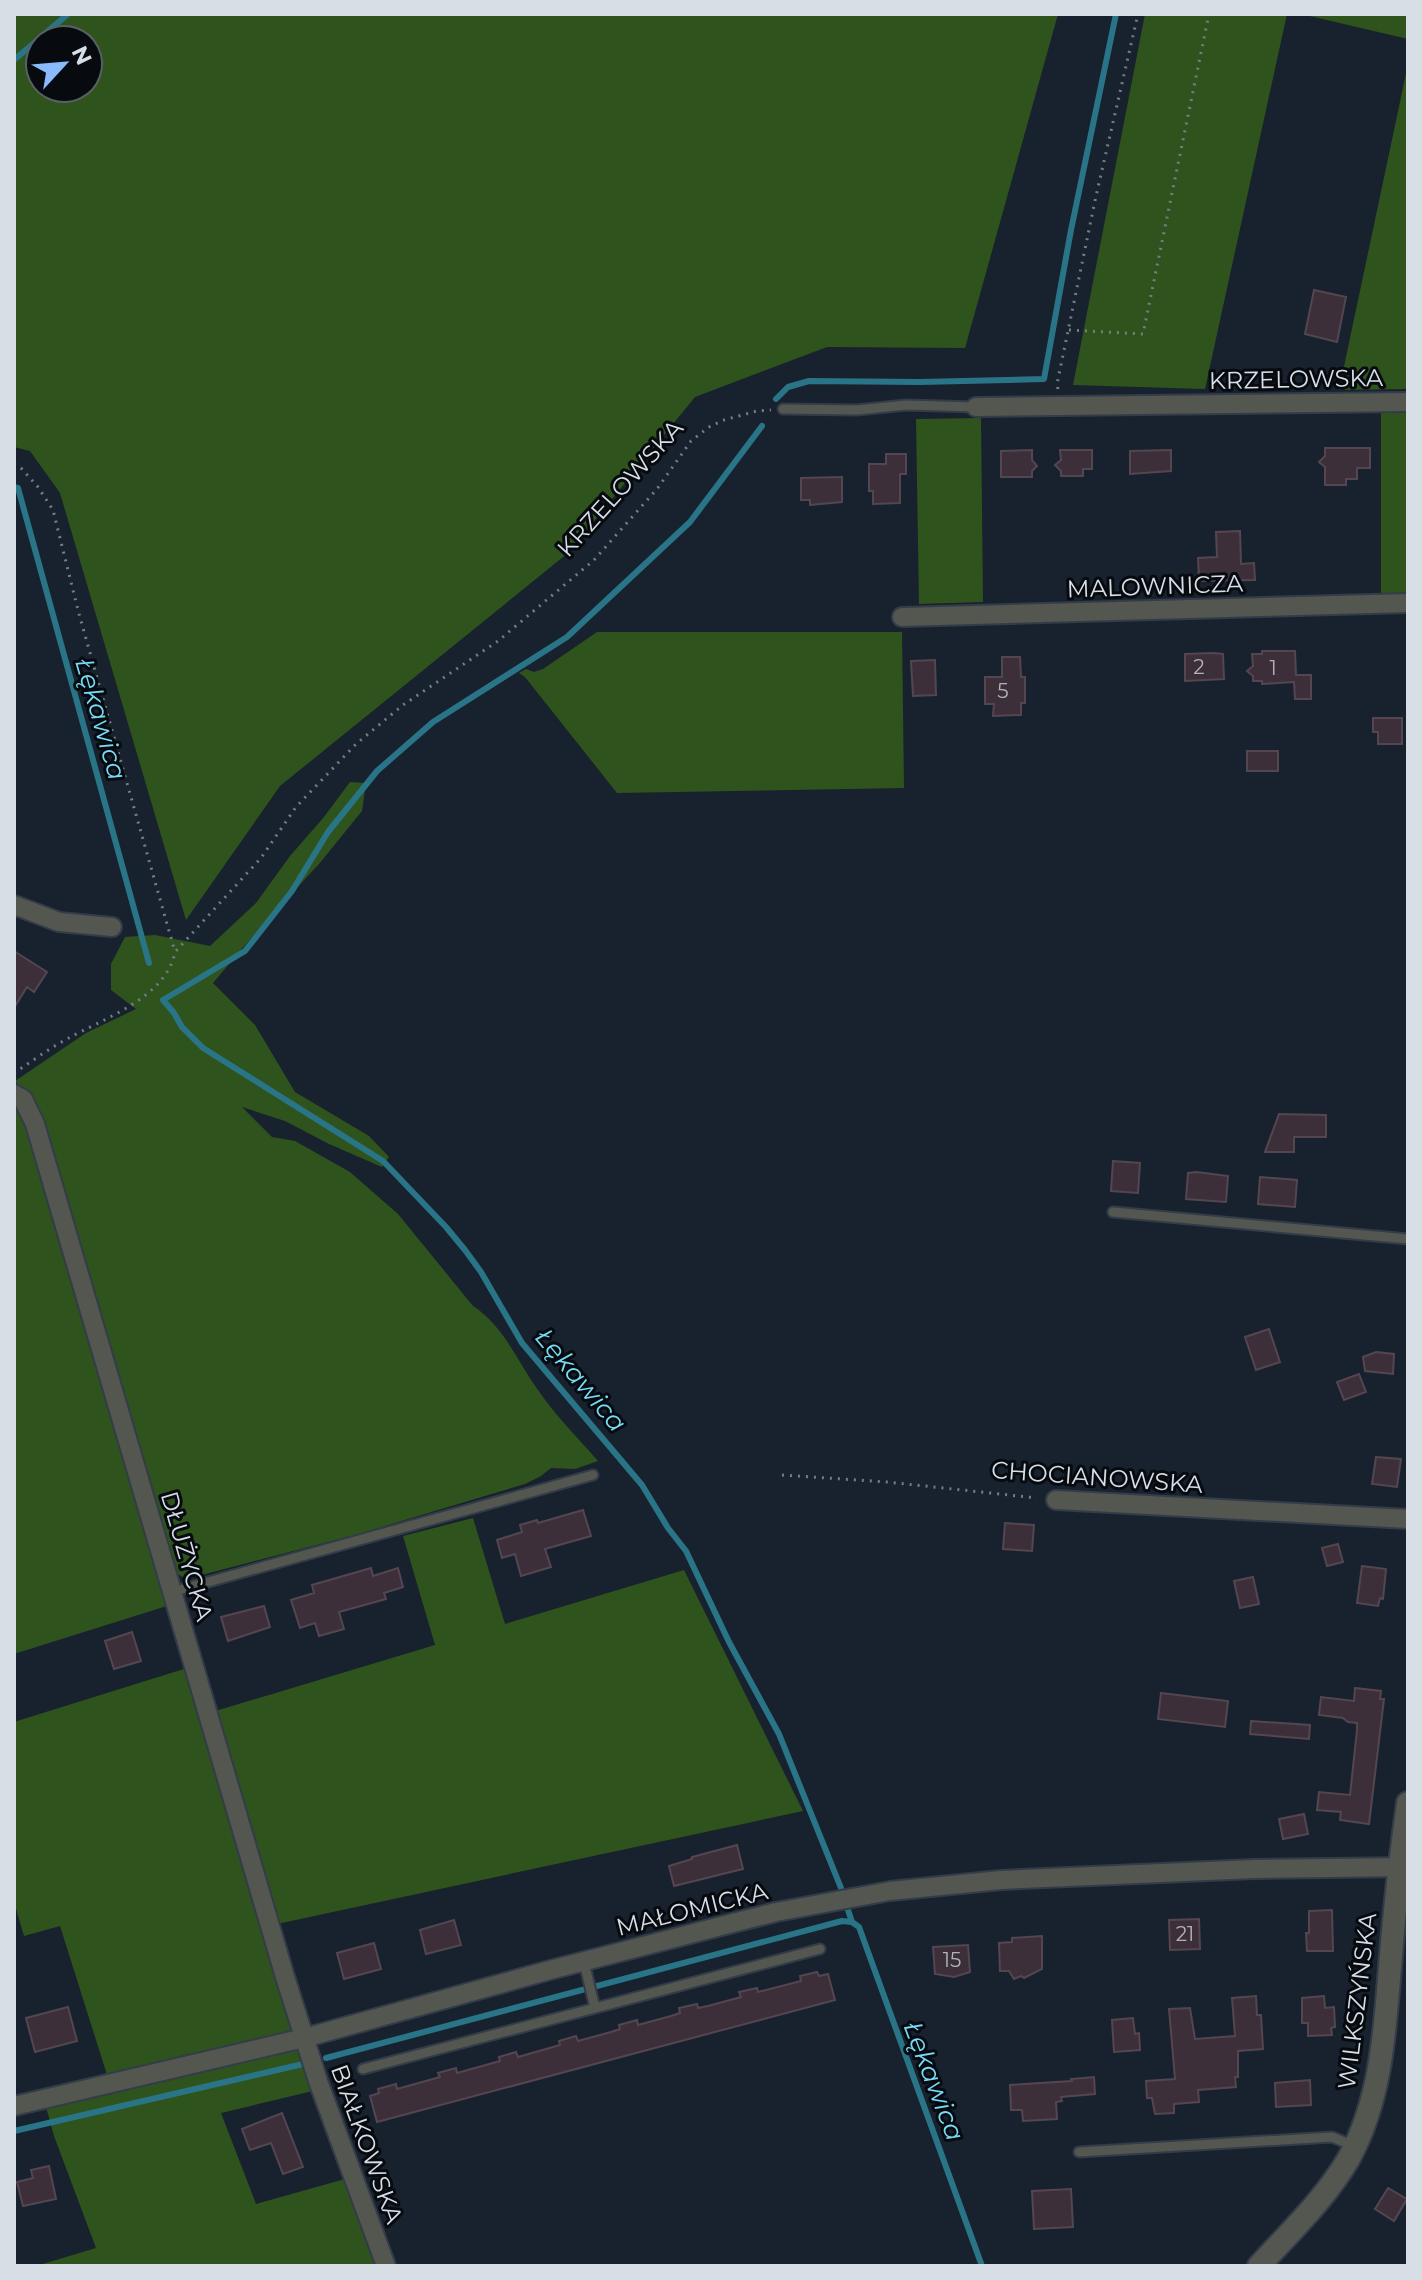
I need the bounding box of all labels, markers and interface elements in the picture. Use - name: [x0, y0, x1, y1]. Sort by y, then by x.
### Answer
- north arrow: [24, 24, 104, 104]
- text: N: [65, 42, 98, 69]
- street label: KRZELOWSKA: [1209, 363, 1384, 395]
- street label: KRZELOWSKA: [551, 413, 690, 562]
- street label: MALOWNICZA: [1066, 568, 1244, 604]
- water label: Łękawica: [68, 654, 134, 784]
- house number: 2: [1193, 655, 1205, 679]
- house number: 1: [1269, 656, 1277, 680]
- house number: 5: [997, 679, 1009, 703]
- water label: Łękawica: [528, 1322, 634, 1438]
- street label: CHOCIANOWSKA: [990, 1455, 1205, 1499]
- street label: DŁUŻYCKA: [155, 1488, 220, 1625]
- street label: MAŁOMICKA: [613, 1876, 771, 1942]
- street label: WILKSZYŃSKA: [1332, 1910, 1382, 2091]
- house number: 21: [1176, 1922, 1194, 1946]
- house number: 15: [943, 1948, 961, 1972]
- water label: Łękawica: [897, 2017, 971, 2145]
- street label: BIAŁKOWSKA: [325, 2060, 409, 2228]

